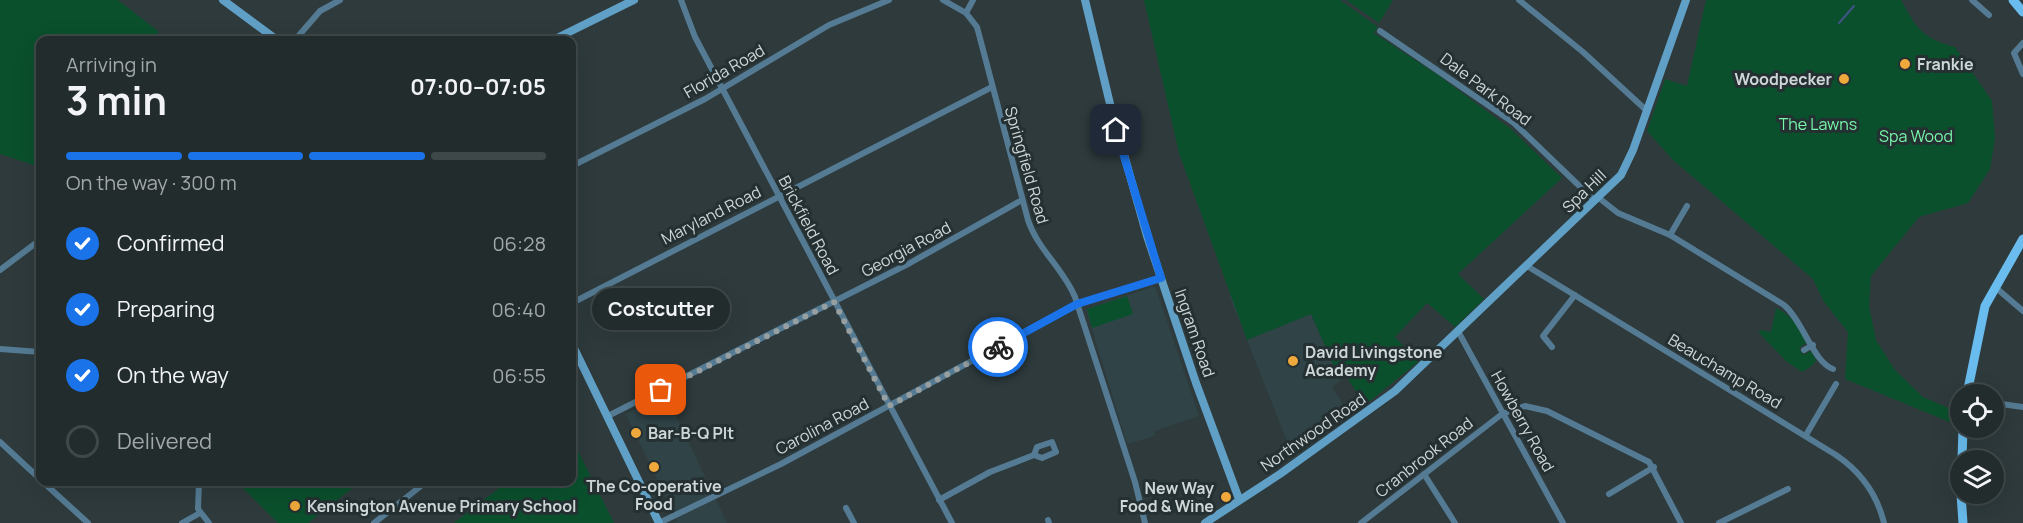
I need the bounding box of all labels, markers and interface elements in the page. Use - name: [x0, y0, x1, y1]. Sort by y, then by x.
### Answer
- street label: Florida Road: [679, 39, 769, 103]
- street label: Dale Park Road: [1436, 47, 1536, 131]
- text: Arriving in: [66, 51, 157, 78]
- place label: Frankie: [1917, 53, 1974, 75]
- marker: Frankie: [1898, 57, 1912, 71]
- place label: Woodpecker: [1735, 68, 1832, 90]
- text: 07:00–07:05: [410, 72, 546, 102]
- marker: Woodpecker: [1837, 72, 1851, 86]
- text: 3 min: [66, 73, 167, 127]
- street label: Springfield Road: [1000, 104, 1054, 226]
- pin: [1090, 104, 1141, 155]
- icon: home: [1099, 113, 1132, 146]
- park label: The Lawns: [1779, 113, 1857, 135]
- park label: Spa Wood: [1879, 125, 1953, 147]
- street label: Spa Hill: [1557, 164, 1611, 218]
- text: On the way · 300 m: [66, 169, 237, 196]
- street label: Brickfield Road: [774, 172, 844, 278]
- street label: Maryland Road: [657, 180, 765, 250]
- street label: Georgia Road: [857, 216, 955, 282]
- icon: check: [66, 227, 99, 260]
- text: Confirmed: [117, 228, 225, 258]
- text: 06:28: [492, 230, 546, 257]
- street label: Ingram Road: [1170, 286, 1220, 380]
- callout: Costcutter: [592, 288, 730, 330]
- icon: check: [66, 293, 99, 326]
- text: Preparing: [117, 294, 215, 324]
- text: Costcutter: [608, 295, 714, 322]
- text: 06:40: [491, 296, 546, 323]
- courier: [968, 317, 1028, 377]
- street label: Beauchamp Road: [1664, 328, 1786, 414]
- icon: bike: [982, 331, 1015, 364]
- place label: David Livingstone Academy: [1305, 341, 1443, 381]
- marker: David Livingstone Academy: [1286, 354, 1300, 368]
- icon: check: [66, 359, 99, 392]
- text: On the way: [117, 360, 229, 390]
- text: 06:55: [492, 362, 546, 389]
- pin: [635, 364, 686, 415]
- street label: Howberry Road: [1486, 367, 1560, 475]
- icon: bag: [644, 373, 677, 406]
- map controls: [1950, 384, 2004, 504]
- button: locate: [1950, 384, 2004, 438]
- street label: Northwood Road: [1256, 388, 1370, 476]
- street label: Carolina Road: [772, 392, 872, 460]
- street label: Cranbrook Road: [1371, 412, 1477, 502]
- place label: Bar-B-Q PIt: [648, 422, 734, 444]
- text: Delivered: [117, 426, 212, 456]
- marker: Bar-B-Q PIt: [629, 426, 643, 440]
- button: layers: [1950, 450, 2004, 504]
- marker: The Co-operative Food: [647, 460, 661, 474]
- place label: The Co-operative Food: [586, 475, 722, 515]
- place label: New Way Food & Wine: [1120, 477, 1214, 517]
- marker: New Way Food & Wine: [1219, 490, 1233, 504]
- place label: Kensington Avenue Primary School: [307, 495, 577, 517]
- marker: Kensington Avenue Primary School: [288, 499, 302, 513]

